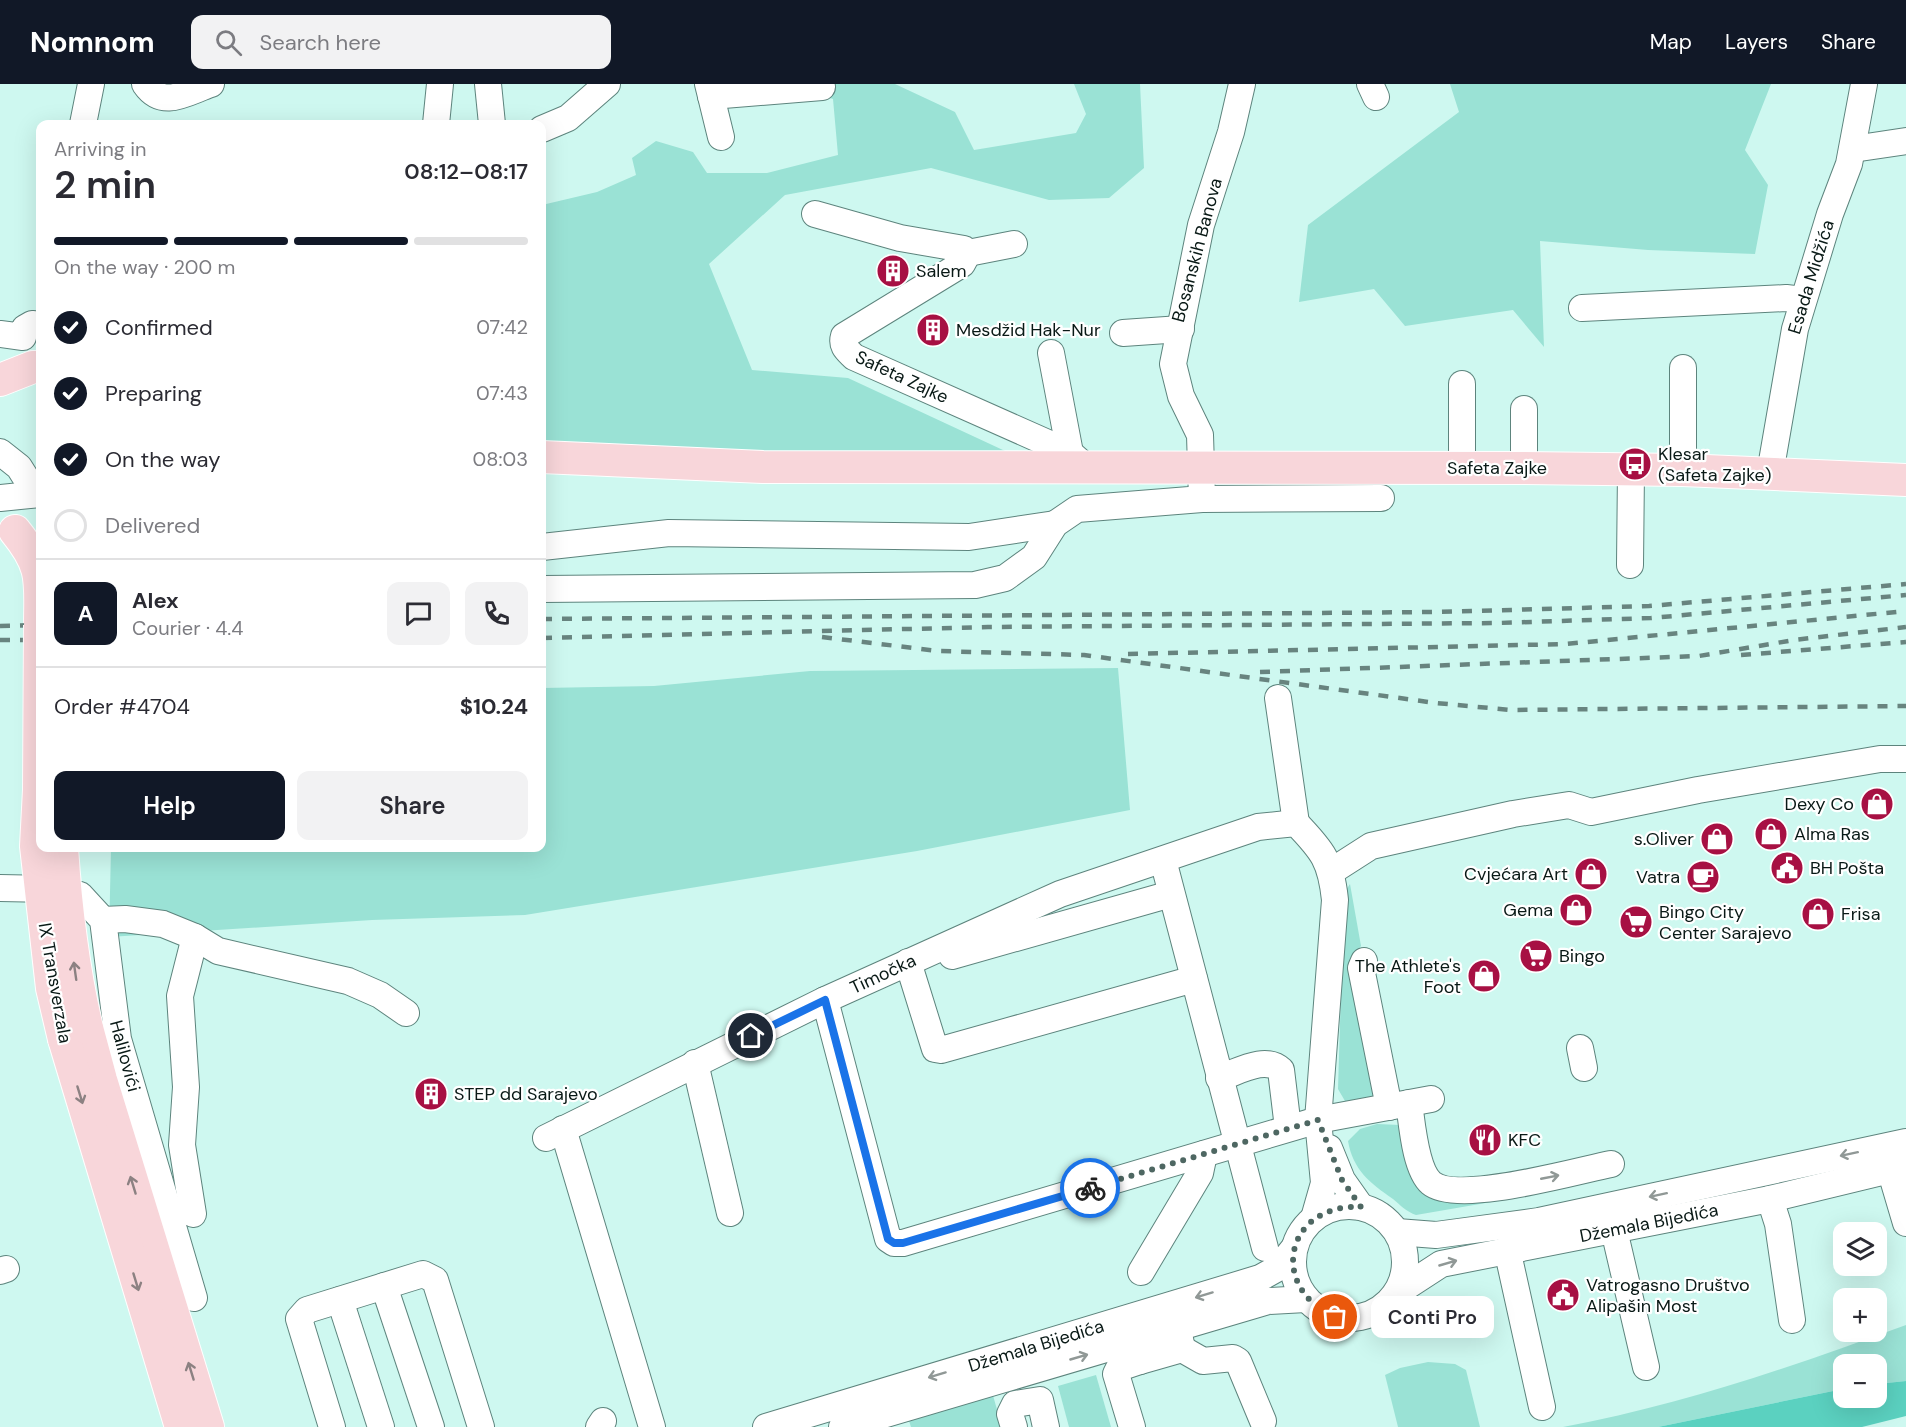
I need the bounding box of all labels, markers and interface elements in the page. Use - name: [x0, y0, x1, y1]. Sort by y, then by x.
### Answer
- search box: [191, 15, 611, 69]
- text: Nomnom: [30, 24, 155, 61]
- icon: search: [212, 26, 245, 59]
- text: Search here: [260, 28, 381, 57]
- text: Map: [1650, 28, 1692, 56]
- text: Layers: [1725, 28, 1788, 56]
- text: Share: [1821, 28, 1876, 56]
- text: Arriving in: [54, 136, 146, 162]
- text: 08:12–08:17: [404, 157, 528, 186]
- text: 2 min: [54, 159, 156, 210]
- street label: Bosanskih Banova: [1166, 175, 1228, 325]
- street label: Esada Midžića: [1782, 217, 1840, 337]
- building icon: Salem: [875, 253, 911, 289]
- text: On the way · 200 m: [54, 254, 235, 280]
- place label: Salem: [916, 259, 967, 283]
- icon: check: [54, 311, 87, 344]
- building icon: Mesdžid Hak-Nur: [915, 312, 951, 348]
- text: Confirmed: [105, 313, 213, 342]
- text: 07:42: [476, 314, 528, 340]
- place label: Mesdžid Hak-Nur: [956, 318, 1101, 342]
- street label: Safeta Zajke: [852, 345, 952, 409]
- icon: check: [54, 377, 87, 410]
- text: Preparing: [105, 379, 202, 408]
- text: 07:43: [476, 380, 528, 406]
- place label: Klesar (Safeta Zajke): [1658, 442, 1772, 487]
- icon: check: [54, 443, 87, 476]
- text: On the way: [105, 445, 220, 474]
- text: 08:03: [473, 446, 528, 472]
- bus stop icon: Klesar (Safeta Zajke): [1617, 446, 1653, 482]
- street label: Safeta Zajke: [1447, 456, 1547, 480]
- text: Delivered: [105, 511, 200, 540]
- button: chat: [387, 582, 450, 645]
- button: phone: [465, 582, 528, 645]
- text: Alex: [132, 586, 179, 615]
- text: A: [78, 599, 93, 628]
- text: Courier · 4.4: [132, 615, 243, 641]
- text: Order #4704: [54, 692, 190, 721]
- text: $10.24: [460, 692, 528, 721]
- button: Help: [54, 771, 285, 840]
- button: Share: [297, 771, 528, 840]
- shop icon: Dexy Co: [1859, 786, 1895, 822]
- place label: Dexy Co: [1785, 792, 1854, 816]
- shop icon: Alma Ras: [1753, 816, 1789, 852]
- shop icon: s.Oliver: [1699, 821, 1735, 857]
- place label: Alma Ras: [1794, 822, 1870, 846]
- place label: s.Oliver: [1634, 827, 1694, 851]
- public building icon: BH Pošta: [1769, 850, 1805, 886]
- shop icon: Cvjećara Art: [1573, 856, 1609, 892]
- place label: BH Pošta: [1810, 856, 1884, 880]
- cafe icon: Vatra: [1685, 859, 1721, 895]
- place label: Cvjećara Art: [1464, 862, 1568, 886]
- place label: Vatra: [1636, 865, 1680, 889]
- shop icon: Gema: [1558, 892, 1594, 928]
- shop icon: Frisa: [1800, 896, 1836, 932]
- place label: Gema: [1503, 898, 1553, 922]
- place label: Bingo City Center Sarajevo: [1659, 900, 1792, 945]
- place label: Frisa: [1841, 902, 1880, 926]
- supermarket icon: Bingo City Center Sarajevo: [1618, 904, 1654, 940]
- street label: IX Transverzala: [33, 921, 77, 1045]
- supermarket icon: Bingo: [1518, 938, 1554, 974]
- place label: Bingo: [1559, 944, 1605, 968]
- street label: Timočka: [846, 948, 920, 1000]
- place label: The Athlete's Foot: [1355, 954, 1461, 999]
- shop icon: The Athlete's Foot: [1466, 958, 1502, 994]
- one-way arrow: [70, 962, 81, 981]
- pin: [725, 1010, 776, 1061]
- street label: Halilovići: [104, 1018, 146, 1094]
- icon: home: [734, 1019, 767, 1052]
- building icon: STEP dd Sarajevo: [413, 1076, 449, 1112]
- place label: STEP dd Sarajevo: [454, 1082, 598, 1106]
- one-way arrow: [75, 1085, 86, 1104]
- restaurant icon: KFC: [1467, 1122, 1503, 1158]
- place label: KFC: [1508, 1128, 1541, 1152]
- one-way arrow: [1840, 1149, 1859, 1161]
- courier: [1060, 1158, 1120, 1218]
- one-way arrow: [1539, 1171, 1559, 1182]
- icon: bike: [1074, 1172, 1107, 1205]
- one-way arrow: [127, 1176, 138, 1195]
- one-way arrow: [1649, 1190, 1668, 1201]
- street label: Džemala Bijedića: [1578, 1198, 1720, 1248]
- map controls: [1833, 1222, 1887, 1408]
- button: layers: [1833, 1222, 1887, 1276]
- one-way arrow: [1438, 1257, 1457, 1268]
- one-way arrow: [131, 1272, 142, 1291]
- place label: Vatrogasno Društvo Alipašin Most: [1586, 1273, 1750, 1318]
- public building icon: Vatrogasno Društvo Alipašin Most: [1545, 1277, 1581, 1313]
- button: +: [1833, 1288, 1887, 1342]
- one-way arrow: [1195, 1290, 1214, 1301]
- pin: [1309, 1291, 1360, 1342]
- callout: Conti Pro: [1371, 1296, 1494, 1338]
- icon: bag: [1318, 1300, 1351, 1333]
- text: Conti Pro: [1388, 1304, 1477, 1330]
- street label: Džemala Bijedića: [965, 1314, 1107, 1378]
- one-way arrow: [1069, 1351, 1088, 1362]
- button: −: [1833, 1354, 1887, 1408]
- one-way arrow: [185, 1362, 196, 1381]
- one-way arrow: [928, 1370, 947, 1381]

